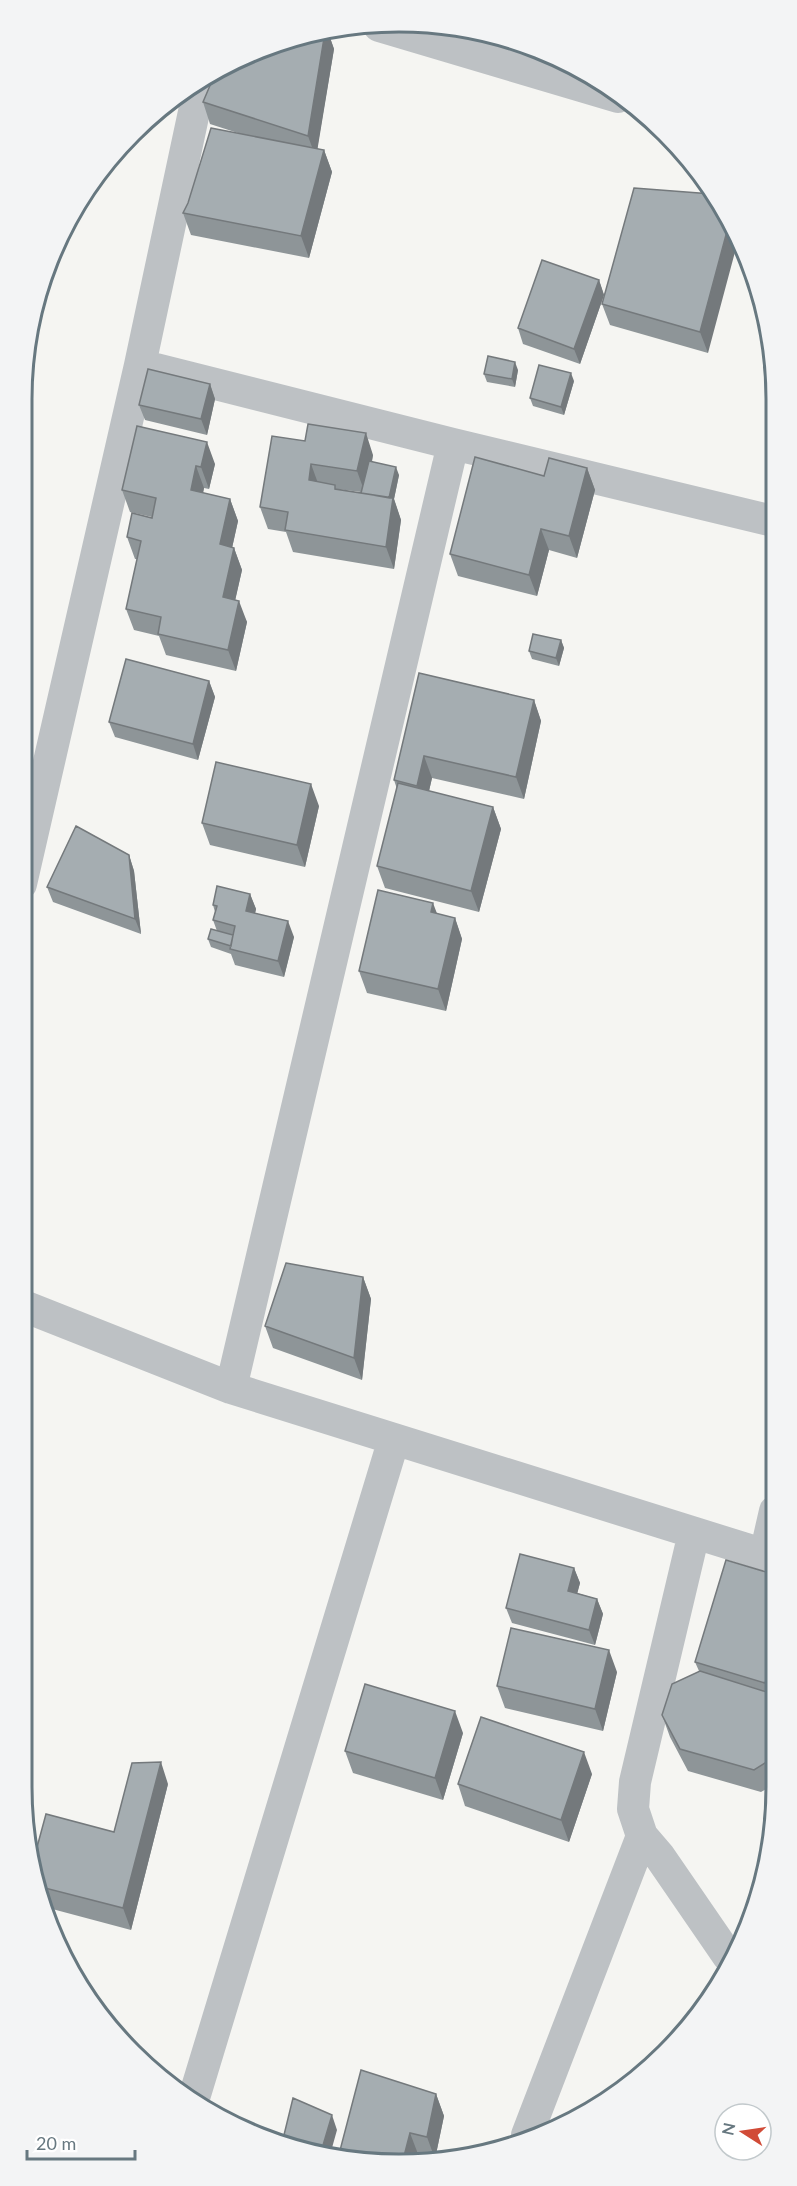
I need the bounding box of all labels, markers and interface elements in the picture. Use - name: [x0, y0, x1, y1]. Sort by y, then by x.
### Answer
- north arrow: [713, 2102, 773, 2162]
- text: N: [717, 2121, 738, 2137]
- scale bar: [27, 2123, 135, 2161]
- text: 20 m: [36, 2132, 76, 2154]

